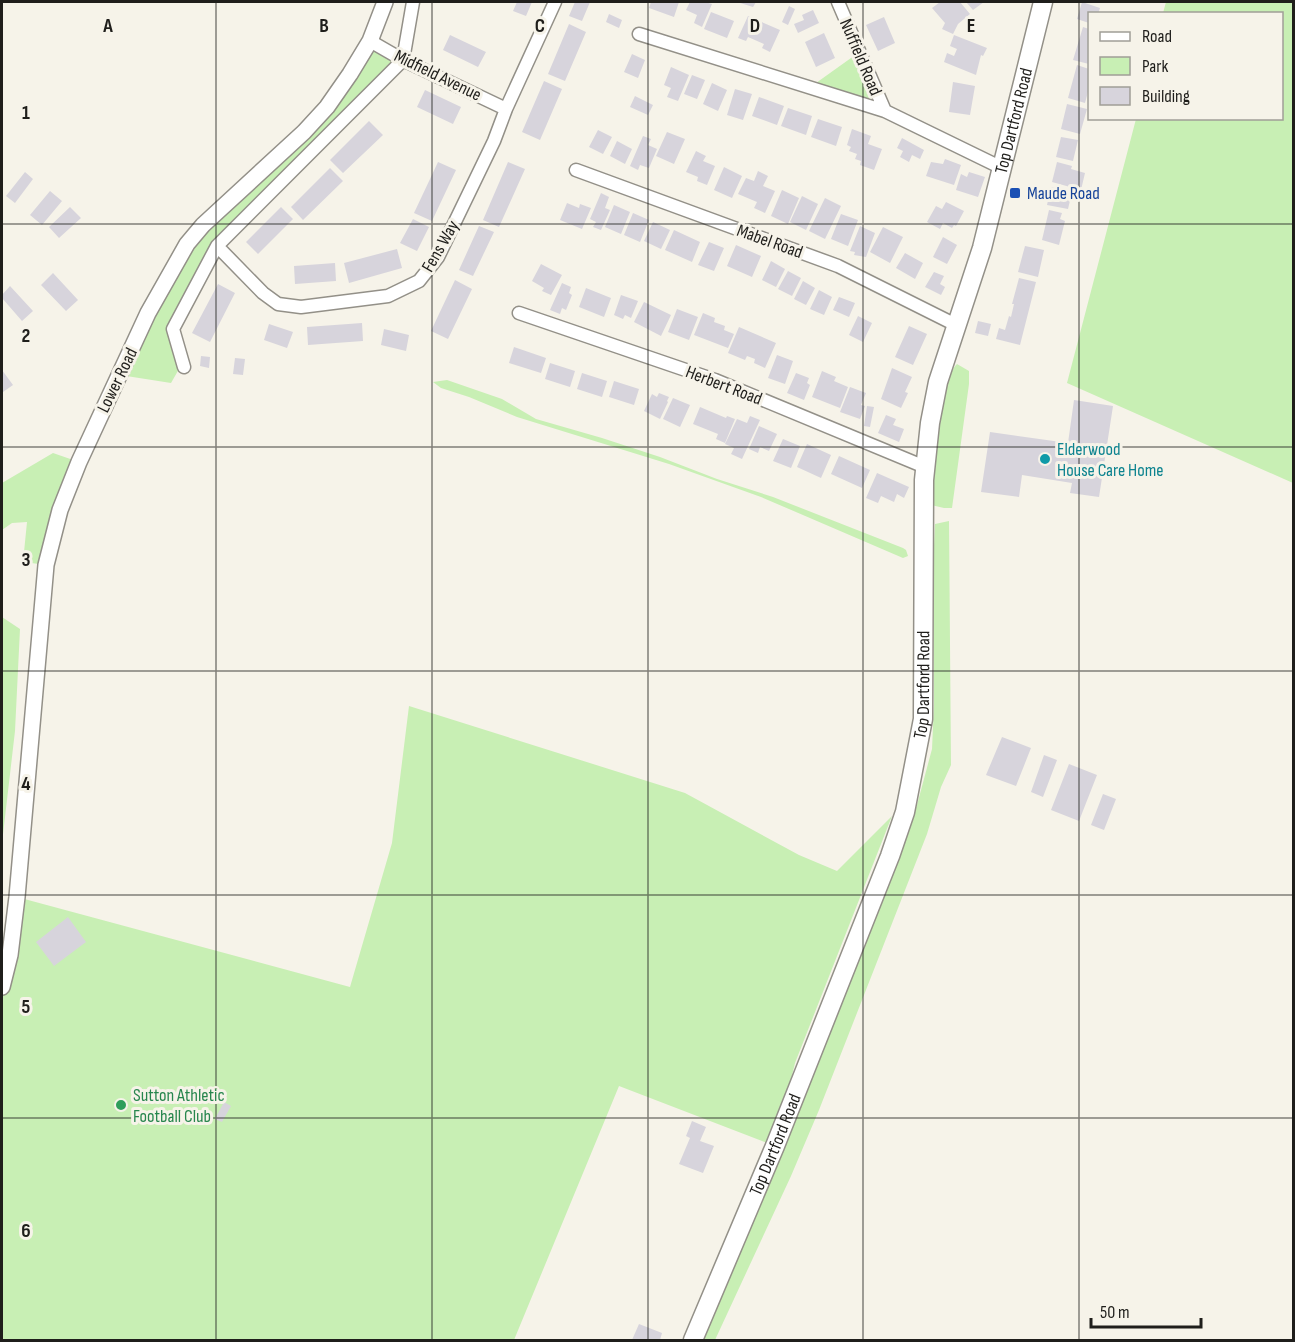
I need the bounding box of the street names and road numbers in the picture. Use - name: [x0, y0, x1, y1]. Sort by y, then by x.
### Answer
- street label: Nuffield Road: [835, 16, 886, 99]
- street label: Midfield Avenue: [391, 45, 485, 106]
- street label: Top Dartford Road: [991, 66, 1037, 176]
- street label: Fens Way: [417, 217, 464, 276]
- street label: Mabel Road: [734, 220, 806, 263]
- street label: Lower Road: [93, 345, 142, 416]
- street label: Herbert Road: [683, 361, 765, 410]
- street label: Top Dartford Road: [909, 631, 934, 741]
- street label: Top Dartford Road: [745, 1091, 806, 1199]

